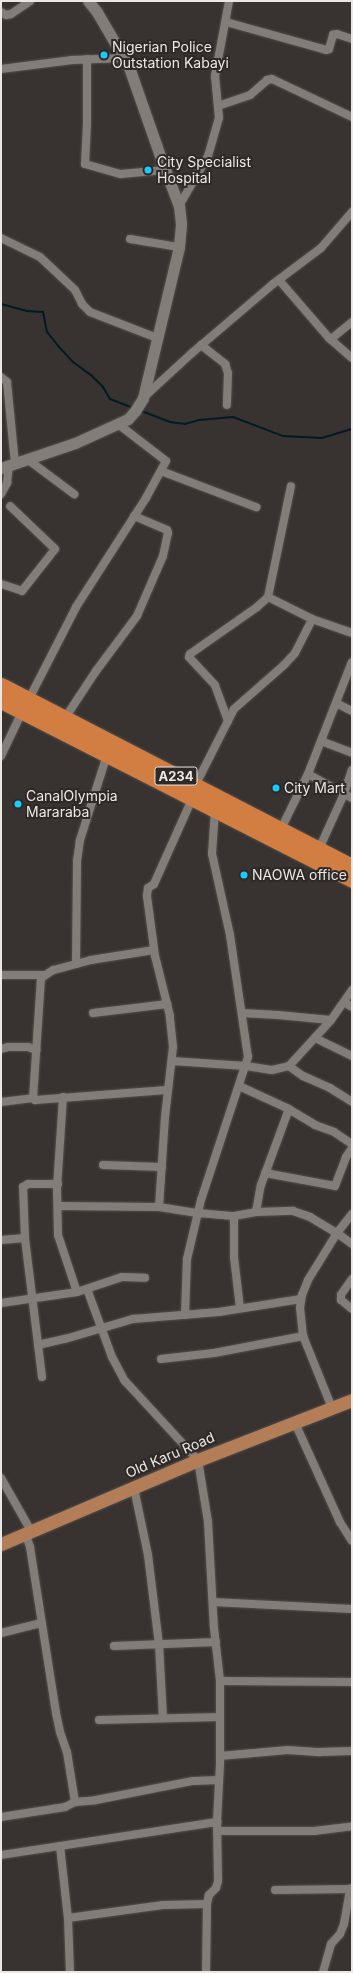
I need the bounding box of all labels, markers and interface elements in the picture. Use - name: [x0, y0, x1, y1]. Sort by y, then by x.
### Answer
- place label: Nigerian Police Outstation Kabayi: [112, 39, 229, 72]
- marker: Nigerian Police Outstation Kabayi: [99, 50, 109, 60]
- place label: City Specialist Hospital: [157, 154, 251, 186]
- marker: City Specialist Hospital: [142, 164, 154, 176]
- road number: A234: [154, 765, 198, 787]
- place label: City Mart: [284, 780, 345, 796]
- marker: City Mart: [271, 783, 281, 793]
- place label: CanalOlympia Mararaba: [26, 788, 118, 820]
- marker: CanalOlympia Mararaba: [13, 799, 23, 809]
- place label: NAOWA office: [252, 867, 347, 883]
- marker: NAOWA office: [239, 870, 249, 880]
- street label: Old Karu Road: [123, 1429, 217, 1481]

